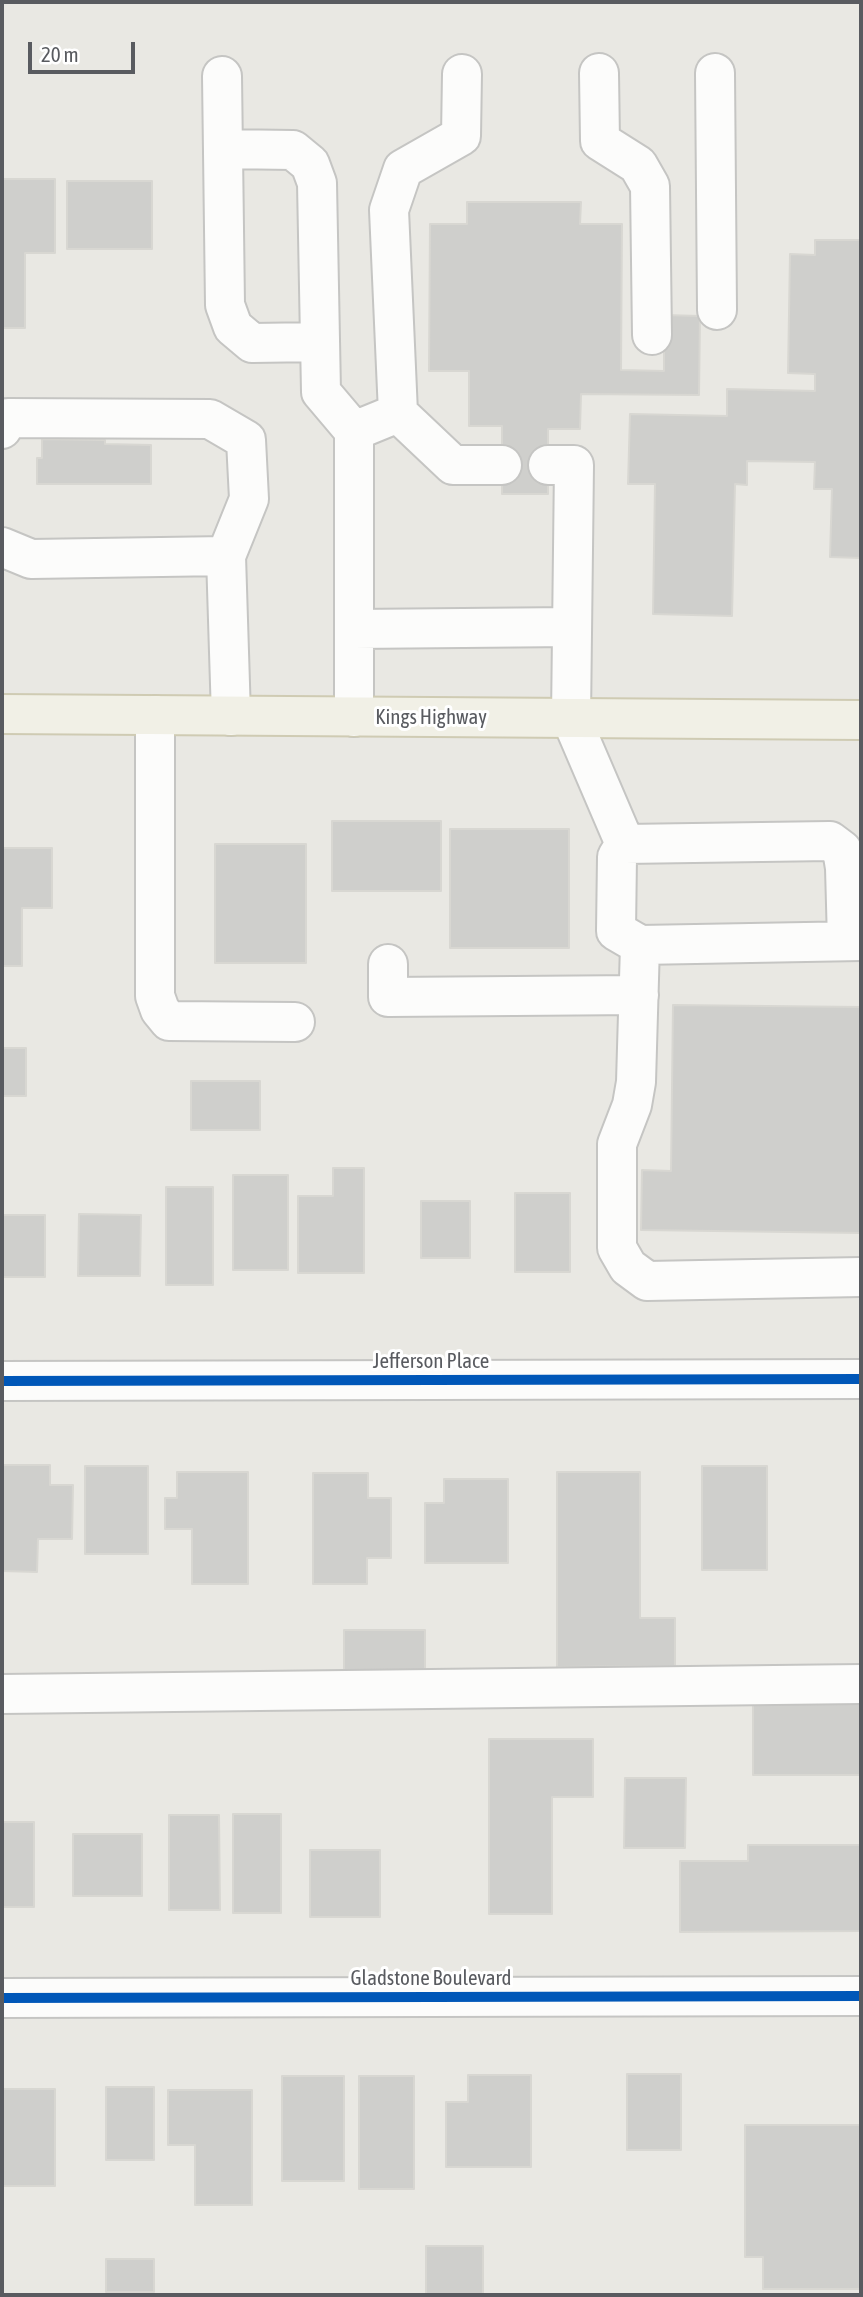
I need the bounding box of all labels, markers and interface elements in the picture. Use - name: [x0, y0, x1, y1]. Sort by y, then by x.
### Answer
- scale bar: [32, 28, 138, 72]
- text: 20 m: [41, 42, 79, 66]
- street label: Kings Highway: [375, 704, 487, 730]
- street label: Jefferson Place: [373, 1348, 489, 1374]
- street label: Gladstone Boulevard: [350, 1965, 512, 1991]

